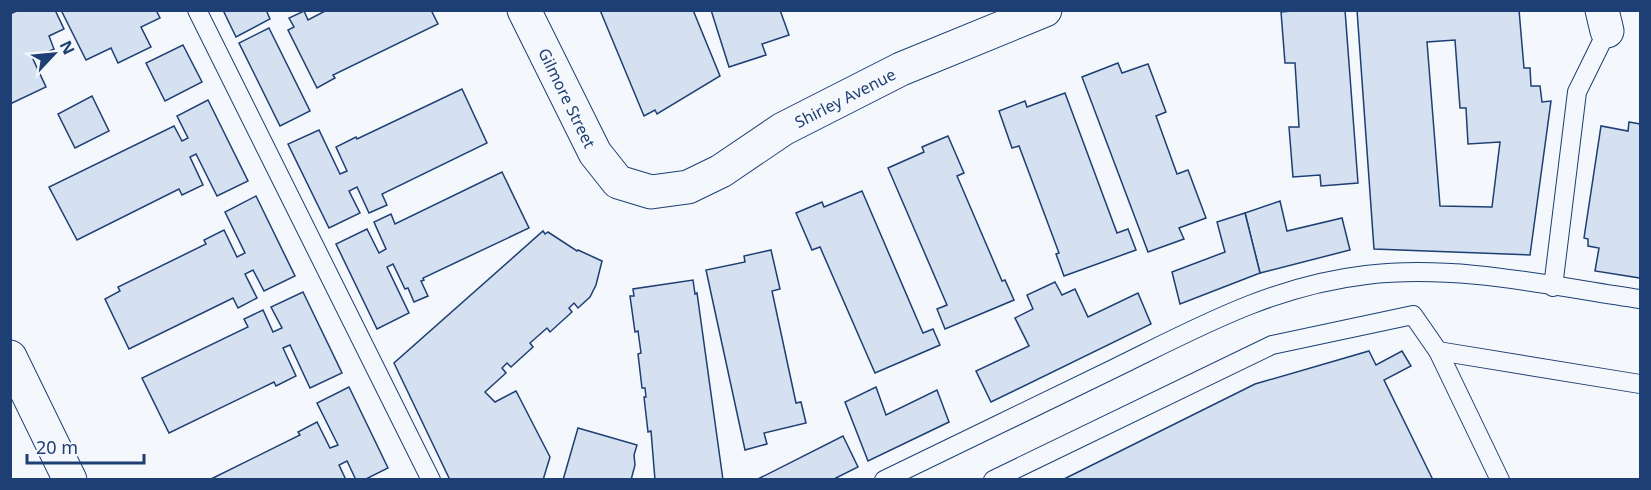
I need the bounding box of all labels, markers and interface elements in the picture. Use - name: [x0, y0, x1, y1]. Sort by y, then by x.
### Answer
- north arrow: [24, 24, 84, 84]
- text: N: [55, 37, 80, 58]
- street label: Gilmore Street: [533, 44, 601, 152]
- street label: Shirley Avenue: [791, 63, 899, 133]
- scale bar: [27, 427, 144, 465]
- text: 20 m: [36, 435, 78, 459]

